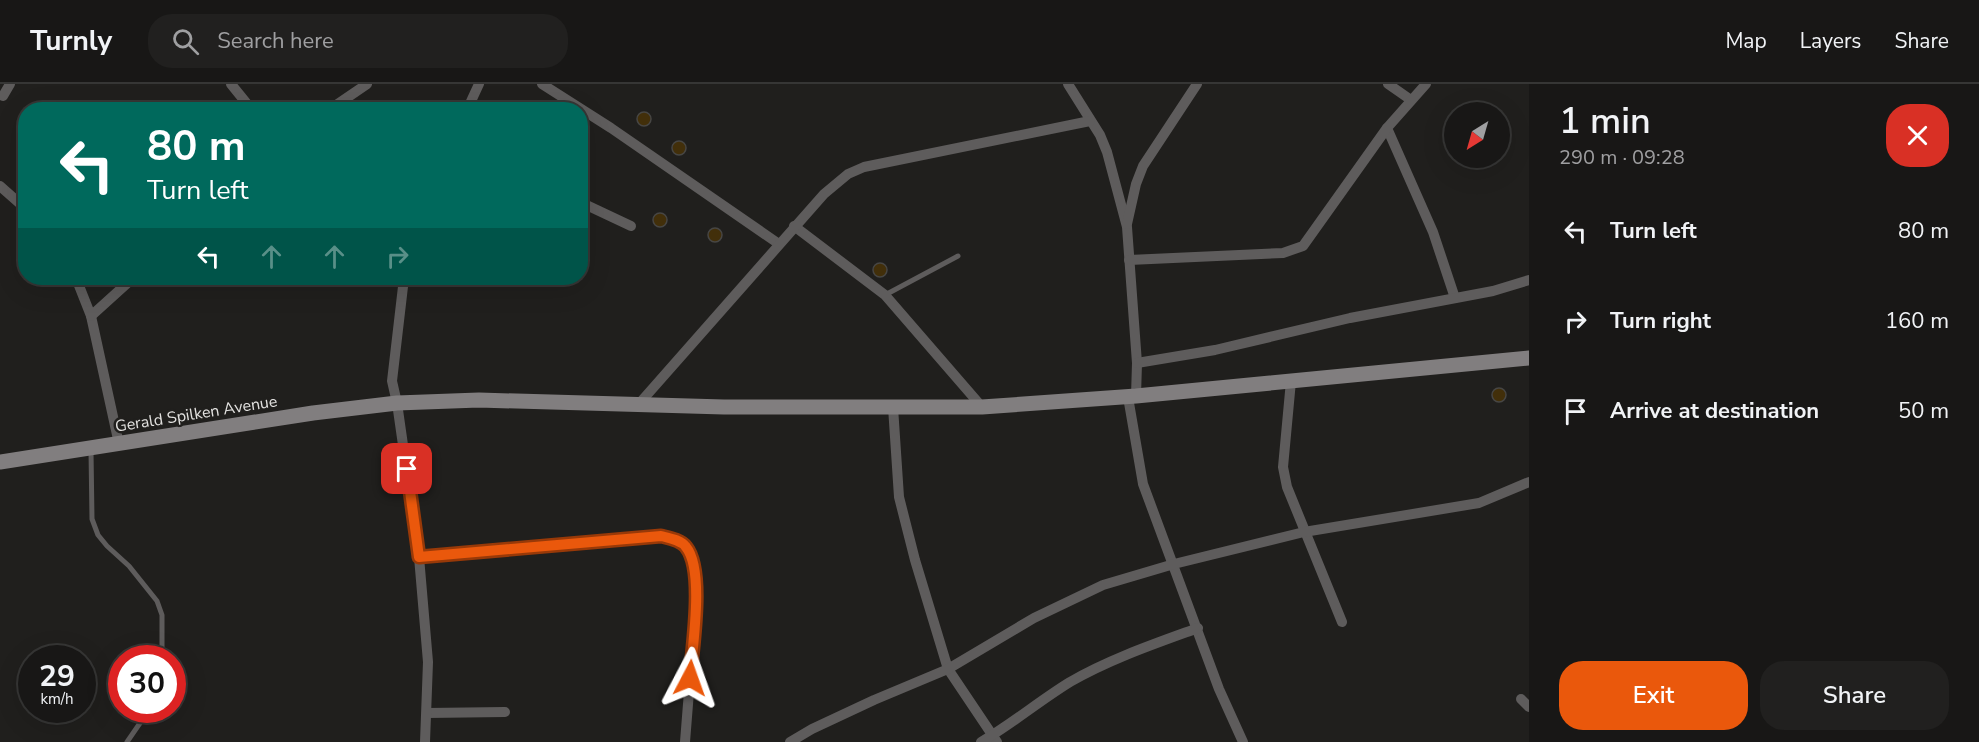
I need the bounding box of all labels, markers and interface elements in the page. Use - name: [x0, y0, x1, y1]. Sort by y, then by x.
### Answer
- search box: [148, 14, 568, 68]
- text: Turnly: [30, 22, 112, 60]
- icon: search: [169, 25, 202, 58]
- text: Search here: [217, 26, 334, 56]
- text: Map: [1725, 27, 1767, 55]
- text: Layers: [1800, 27, 1861, 55]
- text: Share: [1894, 27, 1949, 55]
- text: 1 min: [1559, 97, 1651, 146]
- north arrow: [1444, 102, 1510, 168]
- map controls: [1444, 102, 1510, 168]
- button: close: [1886, 104, 1949, 167]
- text: 80 m: [147, 118, 246, 175]
- icon: left: [48, 126, 126, 204]
- text: 290 m · 09:28: [1559, 144, 1685, 171]
- text: Turn left: [147, 172, 248, 209]
- icon: left: [1559, 215, 1592, 248]
- text: Turn left: [1610, 216, 1697, 246]
- text: 80 m: [1898, 216, 1949, 246]
- icon: left: [192, 240, 225, 273]
- icon: ahead: [255, 240, 288, 273]
- icon: ahead: [318, 240, 351, 273]
- icon: right: [381, 240, 414, 273]
- icon: right: [1559, 305, 1592, 338]
- text: Turn right: [1610, 306, 1711, 336]
- text: 160 m: [1885, 306, 1949, 336]
- street label: Gerald Spilken Avenue: [113, 390, 279, 438]
- icon: arrive: [1559, 395, 1592, 428]
- text: Arrive at destination: [1610, 396, 1819, 426]
- text: 50 m: [1898, 396, 1949, 426]
- pin: [381, 443, 432, 494]
- icon: arrive: [390, 452, 423, 485]
- speed limit sign: 30: [108, 645, 186, 723]
- position arrow: [658, 646, 722, 710]
- text: 29: [39, 656, 75, 697]
- button: Exit: [1559, 661, 1748, 730]
- button: Share: [1760, 661, 1949, 730]
- text: km/h: [40, 689, 74, 709]

